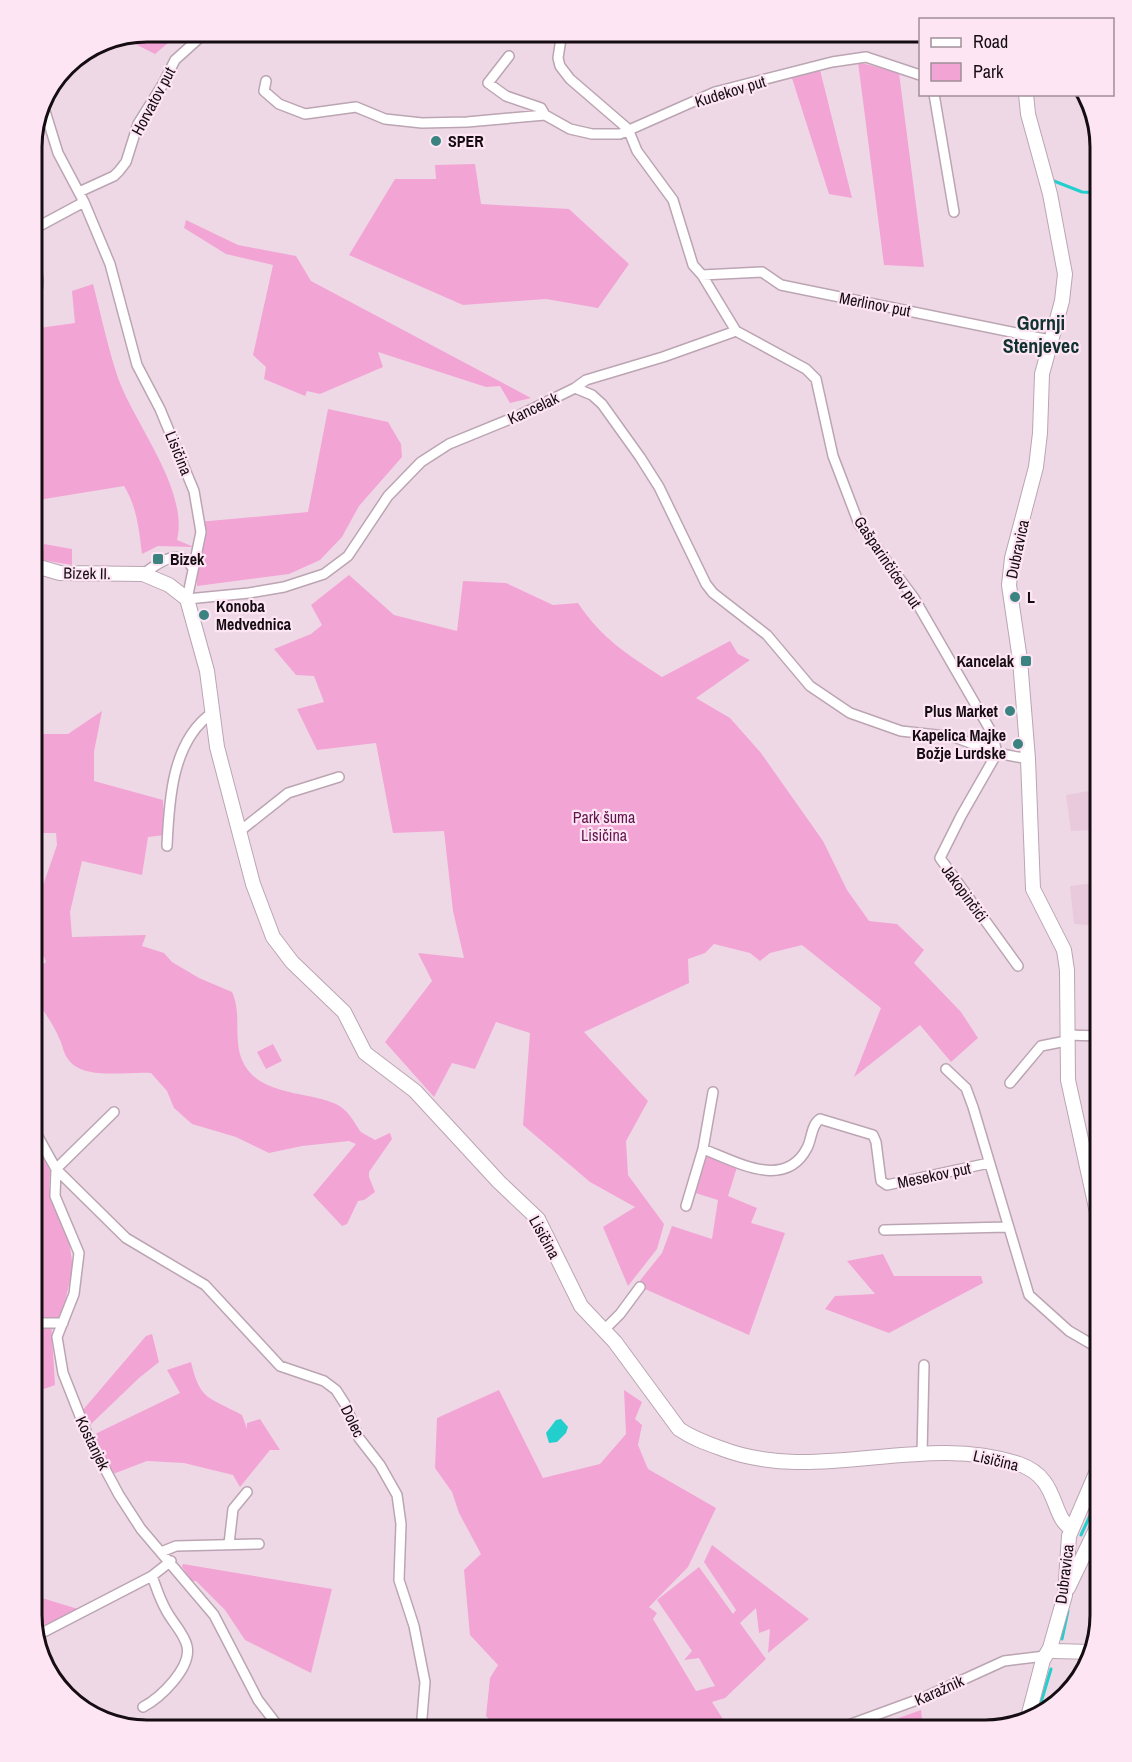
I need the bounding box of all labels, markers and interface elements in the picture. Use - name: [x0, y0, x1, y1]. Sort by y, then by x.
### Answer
- legend: [919, 18, 1114, 96]
- text: Road: [973, 29, 1008, 54]
- text: Park: [973, 59, 1004, 84]
- street label: Horvatov put: [126, 63, 180, 139]
- street label: Kudekov put: [692, 70, 768, 112]
- place label: SPER: [448, 130, 484, 152]
- marker: SPER: [429, 134, 443, 148]
- street label: Merlinov put: [837, 286, 913, 322]
- district label: Gornji Stenjevec: [1003, 309, 1079, 359]
- street label: Kancelak: [504, 386, 563, 429]
- street label: Lisičina: [160, 428, 198, 479]
- street label: Gašparinčićev put: [849, 512, 927, 613]
- street label: Dubravica: [1000, 517, 1034, 581]
- place label: Bizek: [170, 548, 205, 570]
- marker: Bizek: [151, 552, 165, 566]
- street label: Bizek II.: [63, 562, 111, 584]
- place label: L: [1027, 586, 1035, 608]
- marker: L: [1008, 590, 1022, 604]
- place label: Konoba Medvednica: [216, 595, 292, 635]
- marker: Konoba Medvednica: [197, 608, 211, 622]
- place label: Kancelak: [956, 650, 1015, 672]
- marker: Kancelak: [1019, 654, 1033, 668]
- place label: Plus Market: [924, 700, 999, 722]
- marker: Plus Market: [1003, 704, 1017, 718]
- place label: Kapelica Majke Božje Lurdske: [912, 724, 1006, 764]
- marker: Kapelica Majke Božje Lurdske: [1011, 737, 1025, 751]
- park label: Park šuma Lisičina: [573, 806, 636, 846]
- street label: Jakopinčići: [937, 860, 993, 926]
- street label: Mesekov put: [895, 1156, 973, 1193]
- street label: Lisičina: [524, 1212, 566, 1263]
- street label: Dolec: [336, 1401, 370, 1441]
- street label: Kostanjek: [70, 1412, 116, 1474]
- street label: Lisičina: [971, 1444, 1022, 1476]
- street label: Dubravica: [1049, 1542, 1079, 1605]
- street label: Karažnik: [911, 1669, 968, 1711]

